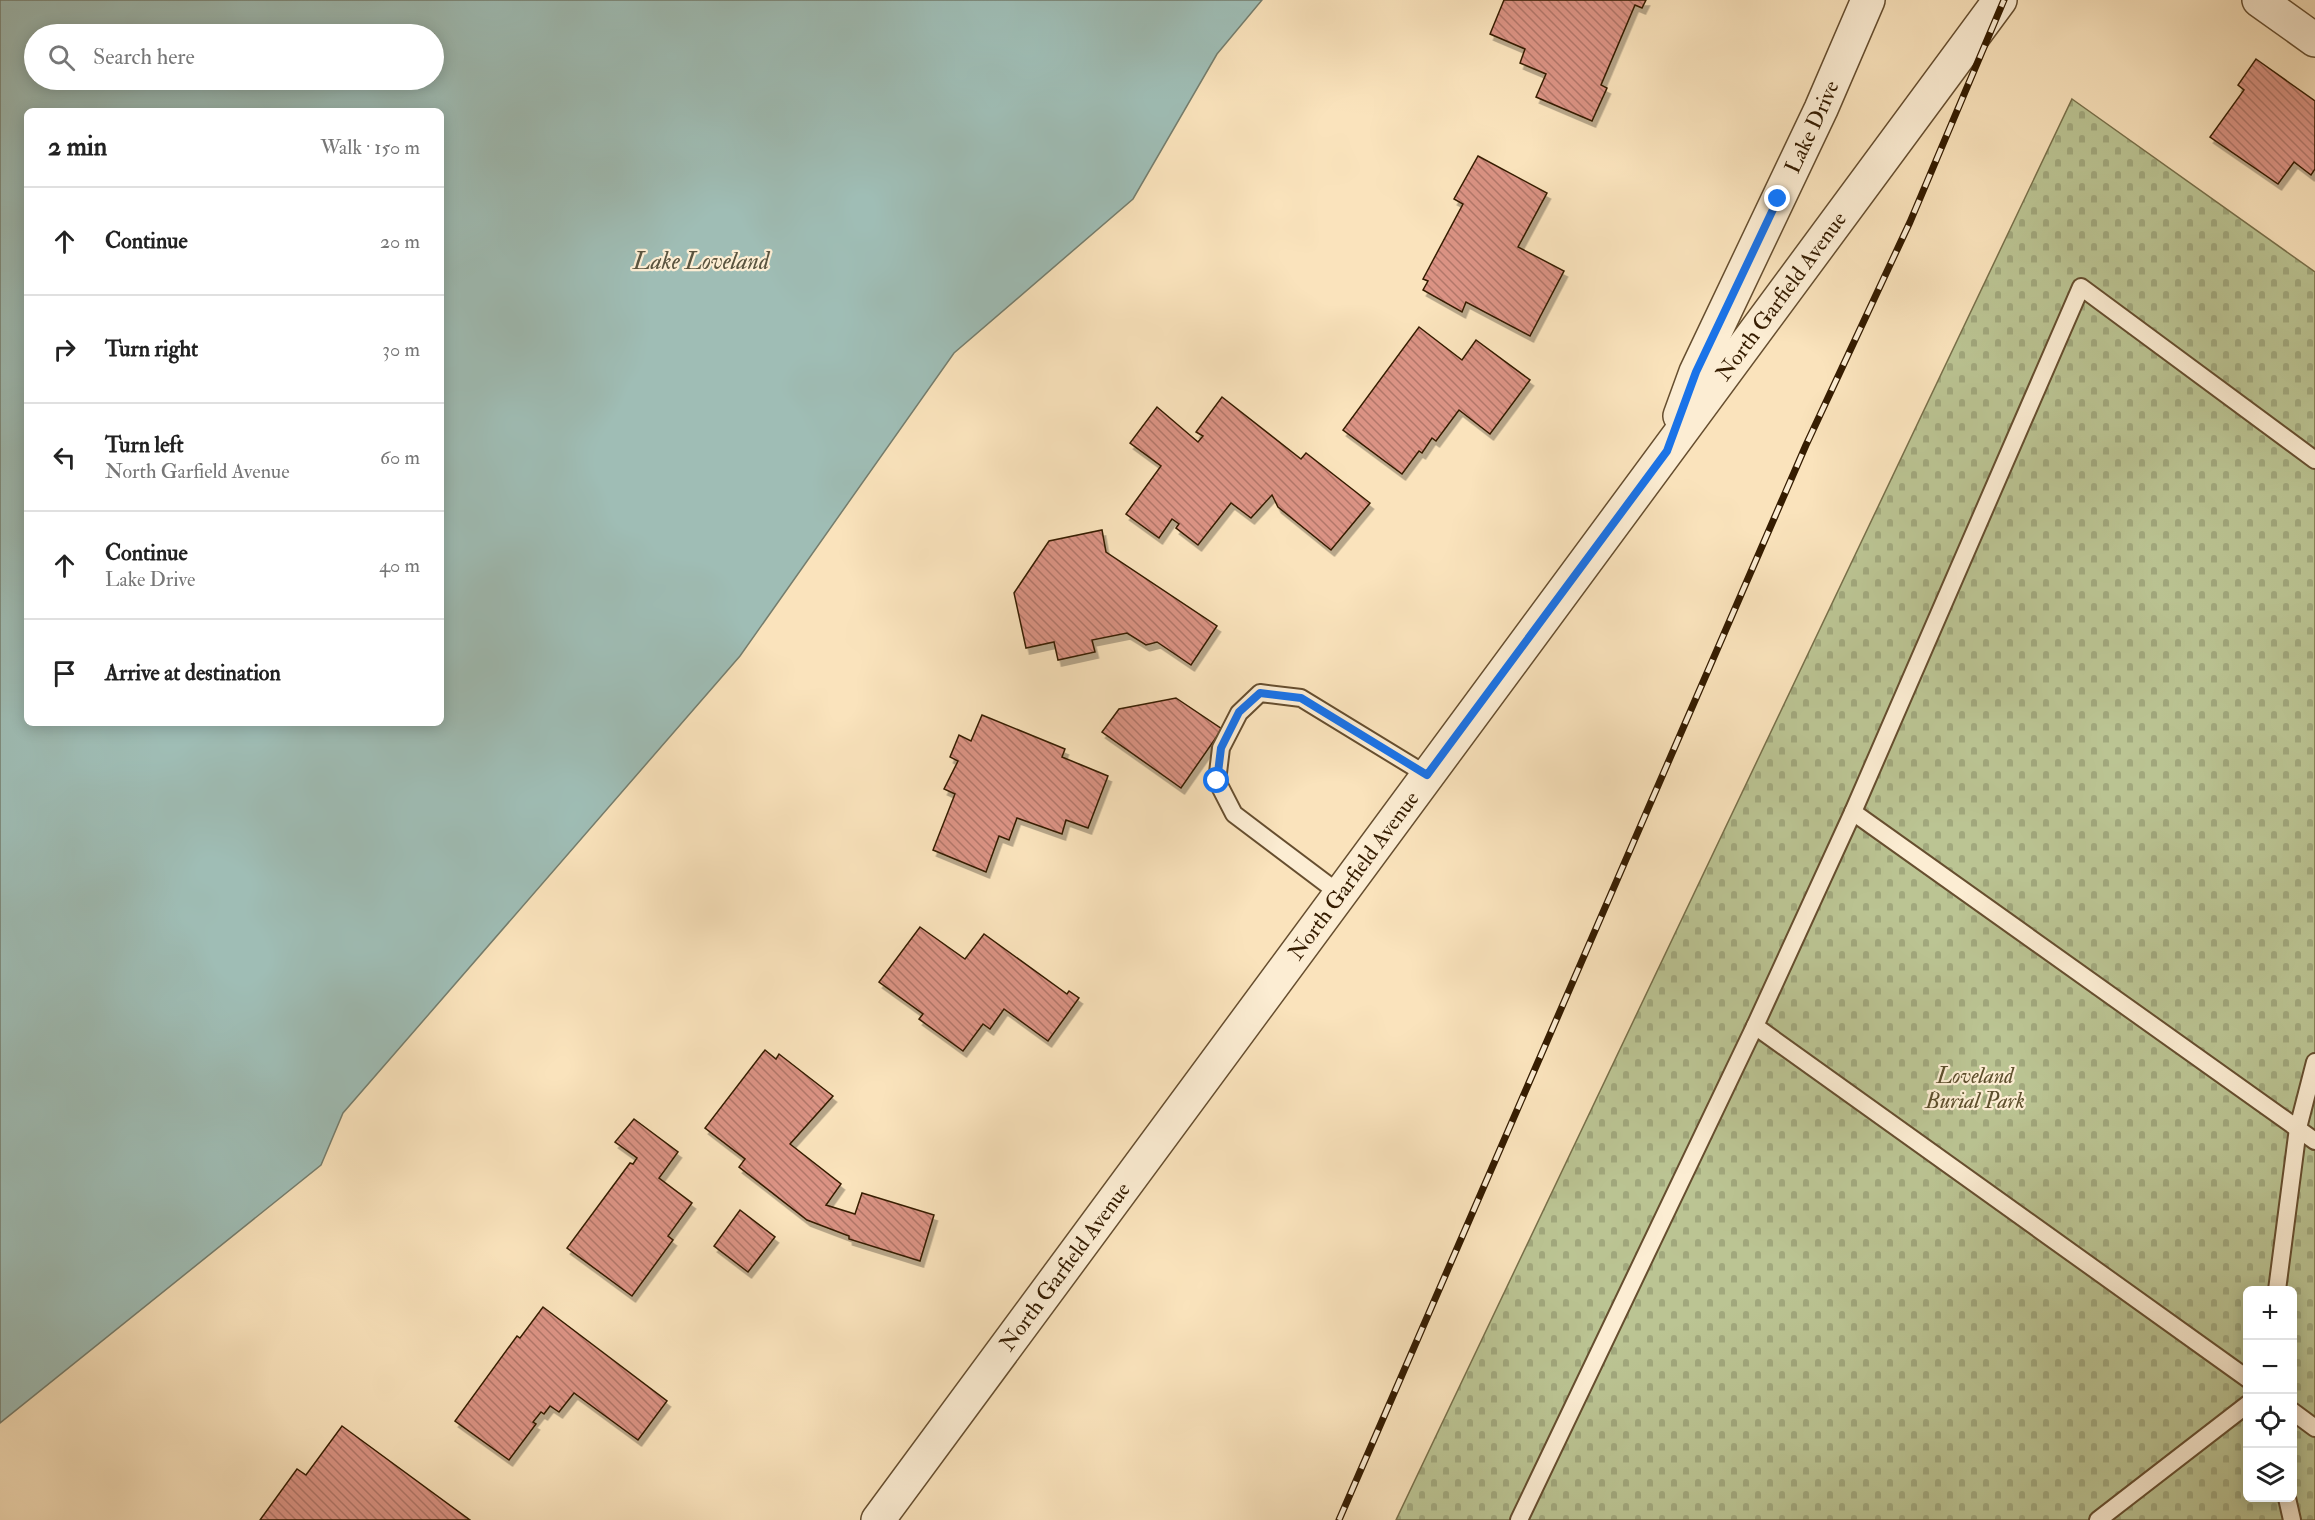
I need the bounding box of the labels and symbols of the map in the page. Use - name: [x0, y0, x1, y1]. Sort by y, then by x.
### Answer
- street label: Lake Drive: [1778, 76, 1846, 178]
- route end: [1764, 185, 1790, 211]
- street label: North Garfield Avenue: [1710, 206, 1853, 386]
- water label: Lake Loveland: [632, 246, 771, 277]
- route start: [1203, 767, 1229, 793]
- street label: North Garfield Avenue: [1282, 786, 1425, 966]
- park label: Loveland Burial Park: [1924, 1062, 2025, 1115]
- street label: North Garfield Avenue: [993, 1177, 1137, 1357]

